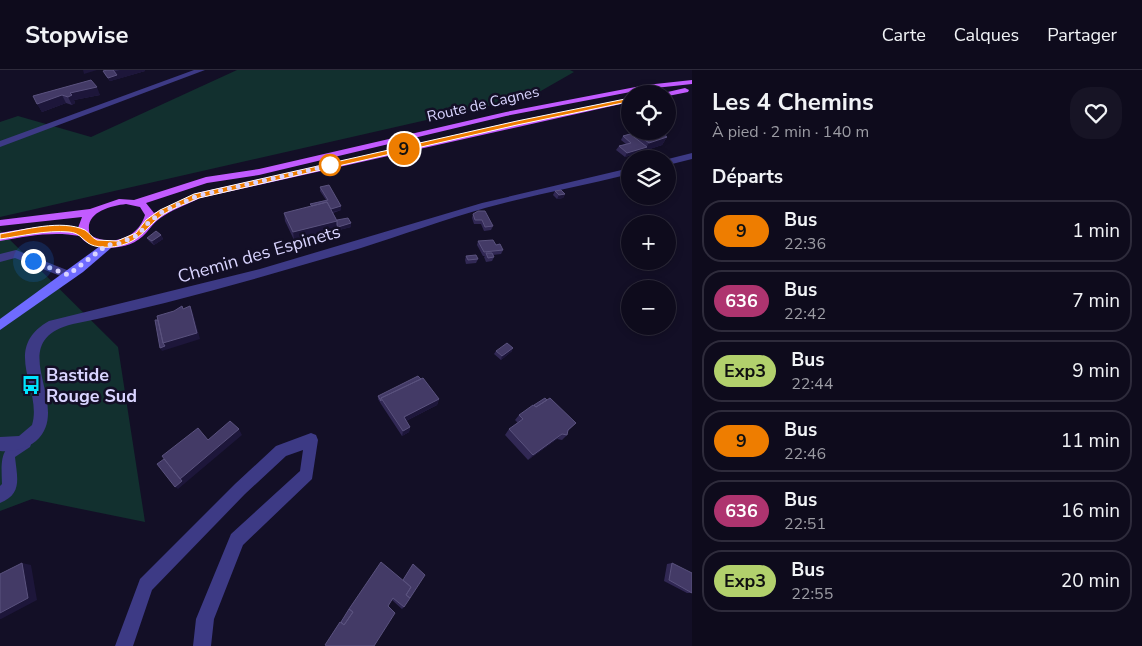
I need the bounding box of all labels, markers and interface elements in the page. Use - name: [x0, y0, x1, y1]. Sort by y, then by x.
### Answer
- text: Stopwise: [25, 19, 128, 51]
- text: Carte: [882, 23, 926, 47]
- text: Calques: [954, 23, 1019, 47]
- text: Partager: [1047, 23, 1117, 47]
- street label: Route de Cagnes: [425, 81, 541, 127]
- map controls: [621, 85, 676, 335]
- button: locate: [621, 85, 676, 140]
- text: Les 4 Chemins: [712, 86, 874, 118]
- button: heart: [1070, 87, 1122, 139]
- text: À pied · 2 min · 140 m: [712, 121, 869, 143]
- line badge: 9: [388, 133, 420, 165]
- text: 9: [399, 137, 409, 161]
- button: layers: [621, 150, 676, 205]
- unlabelled marker: [319, 154, 341, 176]
- text: Départs: [712, 164, 783, 190]
- text: Bus: [784, 207, 817, 233]
- button: +: [621, 215, 676, 270]
- text: 1 min: [1072, 218, 1120, 244]
- street label: Chemin des Espinets: [175, 219, 343, 289]
- text: 9: [736, 219, 747, 243]
- text: 22:36: [784, 233, 826, 255]
- your location: [21, 249, 46, 274]
- text: Bus: [784, 277, 817, 303]
- button: −: [621, 280, 676, 335]
- text: 7 min: [1072, 288, 1120, 314]
- text: 636: [725, 289, 758, 313]
- text: 22:42: [784, 303, 826, 325]
- text: Bus: [791, 347, 825, 373]
- text: 9 min: [1072, 358, 1120, 384]
- text: Exp3: [724, 359, 766, 383]
- place label: Bastide Rouge Sud: [46, 363, 137, 408]
- text: 22:44: [791, 373, 833, 395]
- bus stop icon: Bastide Rouge Sud: [20, 374, 42, 396]
- text: Bus: [784, 417, 817, 443]
- text: 11 min: [1061, 428, 1120, 454]
- text: 9: [736, 429, 747, 453]
- text: 22:46: [784, 443, 826, 465]
- text: Bus: [784, 487, 817, 513]
- text: 16 min: [1061, 498, 1120, 524]
- text: 636: [725, 499, 758, 523]
- text: 22:51: [784, 513, 826, 535]
- text: Bus: [791, 557, 825, 583]
- text: 20 min: [1061, 568, 1120, 594]
- text: Exp3: [724, 569, 766, 593]
- text: 22:55: [791, 583, 833, 605]

